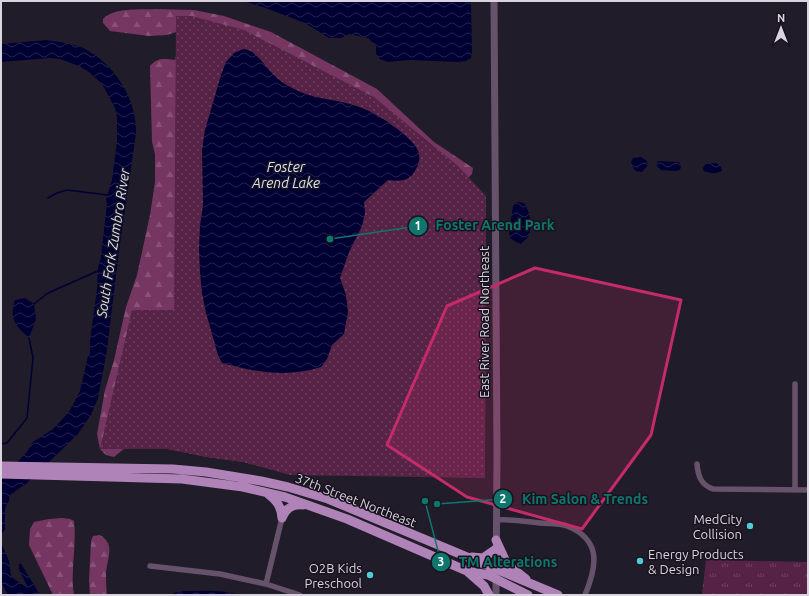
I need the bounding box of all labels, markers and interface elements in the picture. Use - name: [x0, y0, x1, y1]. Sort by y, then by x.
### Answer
- north arrow: [761, 8, 801, 48]
- text: N: [777, 12, 785, 24]
- water label: Foster Arend Lake: [251, 159, 320, 191]
- water label: South Fork Zumbro River: [93, 167, 133, 320]
- callout: Foster Arend Park: [408, 213, 563, 239]
- text: Foster Arend Park: [435, 217, 555, 233]
- text: 1: [415, 219, 421, 232]
- street label: East River Road Northeast: [477, 246, 491, 398]
- street label: 37th Street Northeast: [294, 470, 418, 530]
- callout: Kim Salon & Trends: [493, 486, 656, 512]
- text: Kim Salon & Trends: [522, 491, 648, 507]
- text: 2: [500, 492, 507, 505]
- place label: MedCity Collision: [693, 512, 742, 541]
- marker: MedCity Collision: [745, 521, 755, 531]
- place label: Energy Products & Design: [648, 547, 744, 576]
- callout: TM Alterations: [431, 549, 566, 575]
- text: TM Alterations: [459, 554, 558, 570]
- text: 3: [438, 555, 444, 568]
- marker: Energy Products & Design: [635, 556, 645, 566]
- place label: O2B Kids Preschool: [304, 561, 363, 590]
- marker: O2B Kids Preschool: [365, 570, 375, 580]

